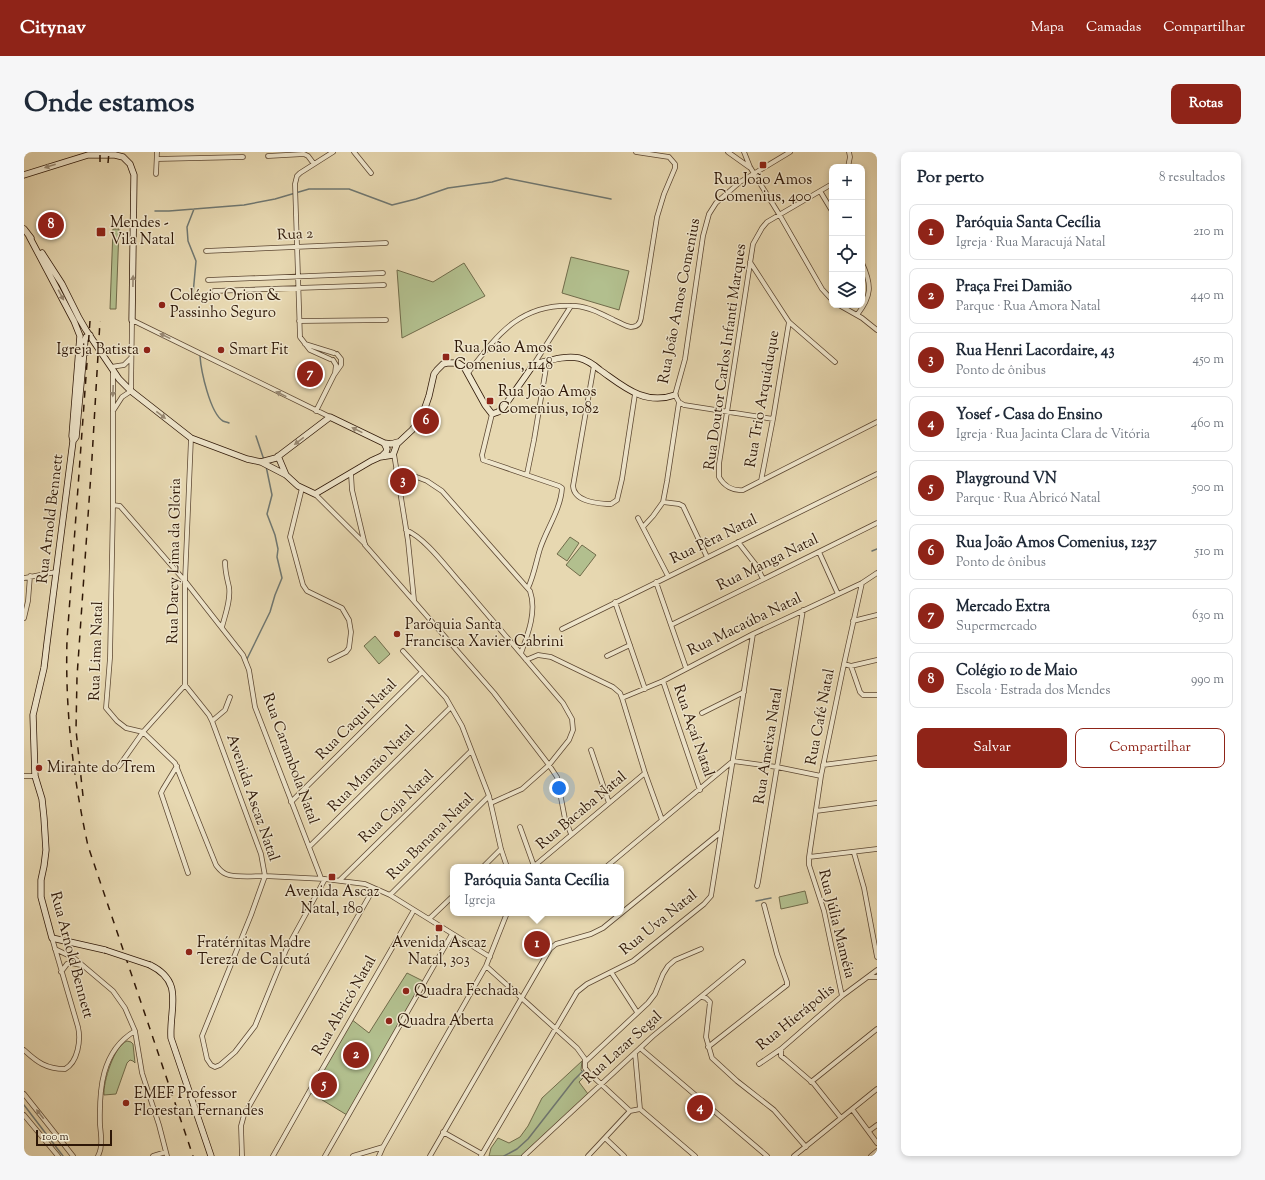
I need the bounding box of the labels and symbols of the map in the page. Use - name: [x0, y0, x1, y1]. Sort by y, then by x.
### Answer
- marker: Rua João Amos Comenius, 400: [758, 160, 768, 170]
- one-way arrow: [44, 164, 56, 170]
- place label: Rua João Amos Comenius, 400: [714, 170, 812, 208]
- pin: 8: [38, 210, 64, 240]
- place label: Mendes - Vila Natal: [110, 213, 175, 251]
- street label: Rua João Amos Comenius: [654, 216, 706, 386]
- street label: Rua 2: [276, 224, 314, 246]
- marker: Mendes - Vila Natal: [95, 226, 107, 238]
- street label: Rua Doutor Carlos Infanti Marques: [700, 242, 752, 472]
- one-way arrow: [130, 274, 136, 287]
- place label: Colégio Orion & Passinho Seguro: [170, 286, 282, 324]
- one-way arrow: [57, 290, 64, 301]
- marker: Colégio Orion & Passinho Seguro: [157, 300, 167, 310]
- street label: Rua Trio Arquiduque: [741, 329, 785, 469]
- one-way arrow: [159, 333, 171, 339]
- place label: Rua João Amos Comenius, 1148: [454, 338, 553, 376]
- place label: Igreja Batista: [56, 340, 139, 361]
- place label: Smart Fit: [229, 340, 288, 361]
- marker: Igreja Batista: [142, 345, 152, 355]
- marker: Smart Fit: [216, 345, 226, 355]
- marker: Rua João Amos Comenius, 1148: [441, 352, 451, 362]
- pin: 7: [297, 359, 323, 389]
- place label: Rua João Amos Comenius, 1082: [498, 382, 599, 420]
- one-way arrow: [109, 385, 116, 397]
- one-way arrow: [275, 391, 287, 397]
- marker: Rua João Amos Comenius, 1082: [485, 396, 495, 406]
- pin: 6: [413, 406, 439, 436]
- one-way arrow: [155, 410, 166, 419]
- one-way arrow: [351, 427, 363, 433]
- one-way arrow: [293, 436, 304, 445]
- street label: Rua Arnold Bennett: [33, 453, 69, 585]
- pin: 3: [390, 466, 416, 496]
- street label: Rua Darcy Lima da Glória: [163, 478, 187, 644]
- street label: Rua Pêra Natal: [667, 510, 761, 570]
- street label: Rua Manga Natal: [714, 529, 822, 597]
- street label: Rua Macaúba Natal: [684, 588, 806, 662]
- street label: Rua Lima Natal: [85, 601, 109, 701]
- place label: Paróquia Santa Francisca Xavier Cabrini: [405, 615, 564, 653]
- marker: Paróquia Santa Francisca Xavier Cabrini: [392, 629, 402, 639]
- street label: Rua Café Natal: [801, 667, 841, 767]
- street label: Rua Caqui Natal: [312, 675, 402, 765]
- street label: Rua Açaí Natal: [667, 682, 719, 780]
- street label: Rua Ameixa Natal: [749, 686, 789, 806]
- street label: Rua Carambola Natal: [257, 691, 323, 827]
- street label: Rua Mamão Natal: [324, 721, 420, 817]
- street label: Avenida Ascaz Natal: [220, 732, 284, 864]
- place label: Mirante do Trem: [47, 758, 156, 779]
- marker: Mirante do Trem: [34, 763, 44, 773]
- street label: Rua Caja Natal: [355, 766, 439, 848]
- street label: Rua Bacaba Natal: [532, 767, 632, 855]
- your location: [549, 778, 569, 798]
- street label: Rua Banana Natal: [383, 789, 479, 885]
- street label: Rua Júlia Maméia: [812, 867, 860, 981]
- marker: Avenida Ascaz Natal, 180: [327, 872, 337, 882]
- place label: Avenida Ascaz Natal, 180: [285, 882, 380, 920]
- street label: Rua Uva Natal: [616, 885, 702, 961]
- street label: Rua Arnold Bennett: [44, 889, 98, 1021]
- marker: Avenida Ascaz Natal, 303: [434, 923, 444, 933]
- pin: 1: [524, 929, 550, 959]
- place label: Fratérnitas Madre Tereza de Calcutá: [197, 933, 311, 971]
- place label: Avenida Ascaz Natal, 303: [392, 933, 487, 971]
- marker: Fratérnitas Madre Tereza de Calcutá: [184, 947, 194, 957]
- street label: Rua Abricó Natal: [308, 952, 382, 1060]
- street label: Rua Hierápolis: [752, 980, 840, 1056]
- place label: Quadra Fechada: [414, 981, 519, 1002]
- marker: Quadra Fechada: [401, 986, 411, 996]
- street label: Rua Lazar Segal: [579, 1007, 667, 1089]
- place label: Quadra Aberta: [397, 1011, 494, 1032]
- marker: Quadra Aberta: [384, 1016, 394, 1026]
- pin: 2: [343, 1040, 369, 1070]
- pin: 5: [311, 1070, 337, 1100]
- place label: EMEF Professor Florestan Fernandes: [134, 1084, 264, 1122]
- pin: 4: [687, 1093, 713, 1123]
- marker: EMEF Professor Florestan Fernandes: [121, 1098, 131, 1108]
- one-way arrow: [36, 1109, 44, 1120]
- scale bar: [36, 1128, 112, 1147]

